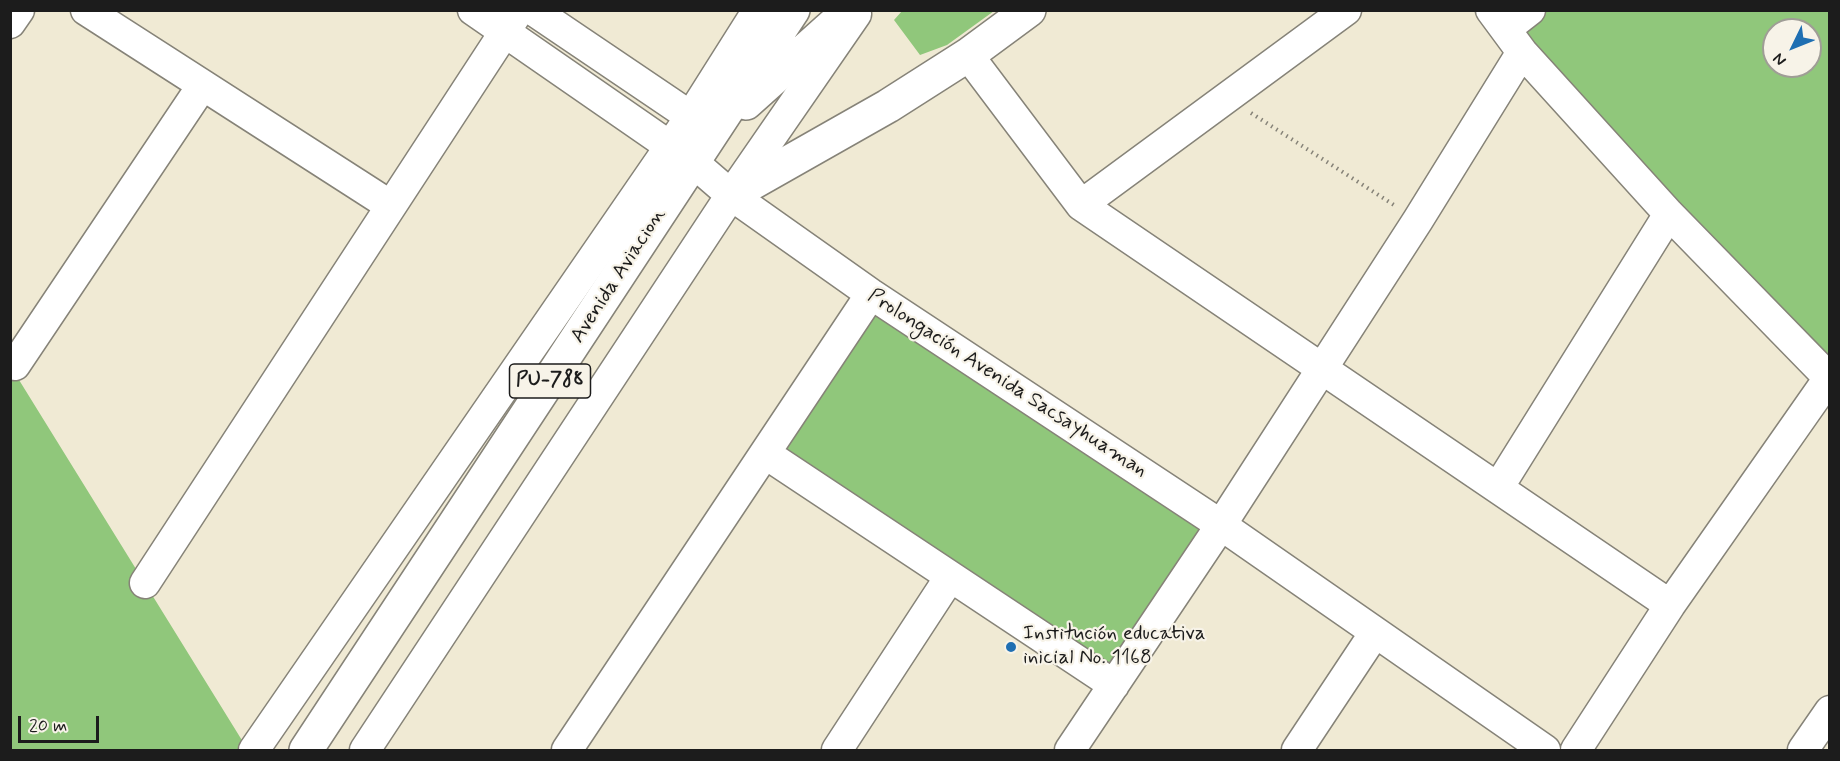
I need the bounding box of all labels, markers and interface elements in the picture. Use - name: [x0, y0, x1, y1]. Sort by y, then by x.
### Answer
- north arrow: [1762, 18, 1822, 78]
- text: N: [1769, 48, 1791, 70]
- street label: Avenida Aviacion: [566, 204, 672, 348]
- street label: Prolongación Avenida Sacsayhuaman: [862, 284, 1152, 484]
- road number: PU-788: [510, 364, 590, 398]
- place label: Institución educativa inicial No. 1168: [1023, 622, 1205, 672]
- marker: Institución educativa inicial No. 1168: [1004, 640, 1018, 654]
- scale bar: [21, 704, 102, 742]
- text: 20 m: [29, 714, 67, 738]

